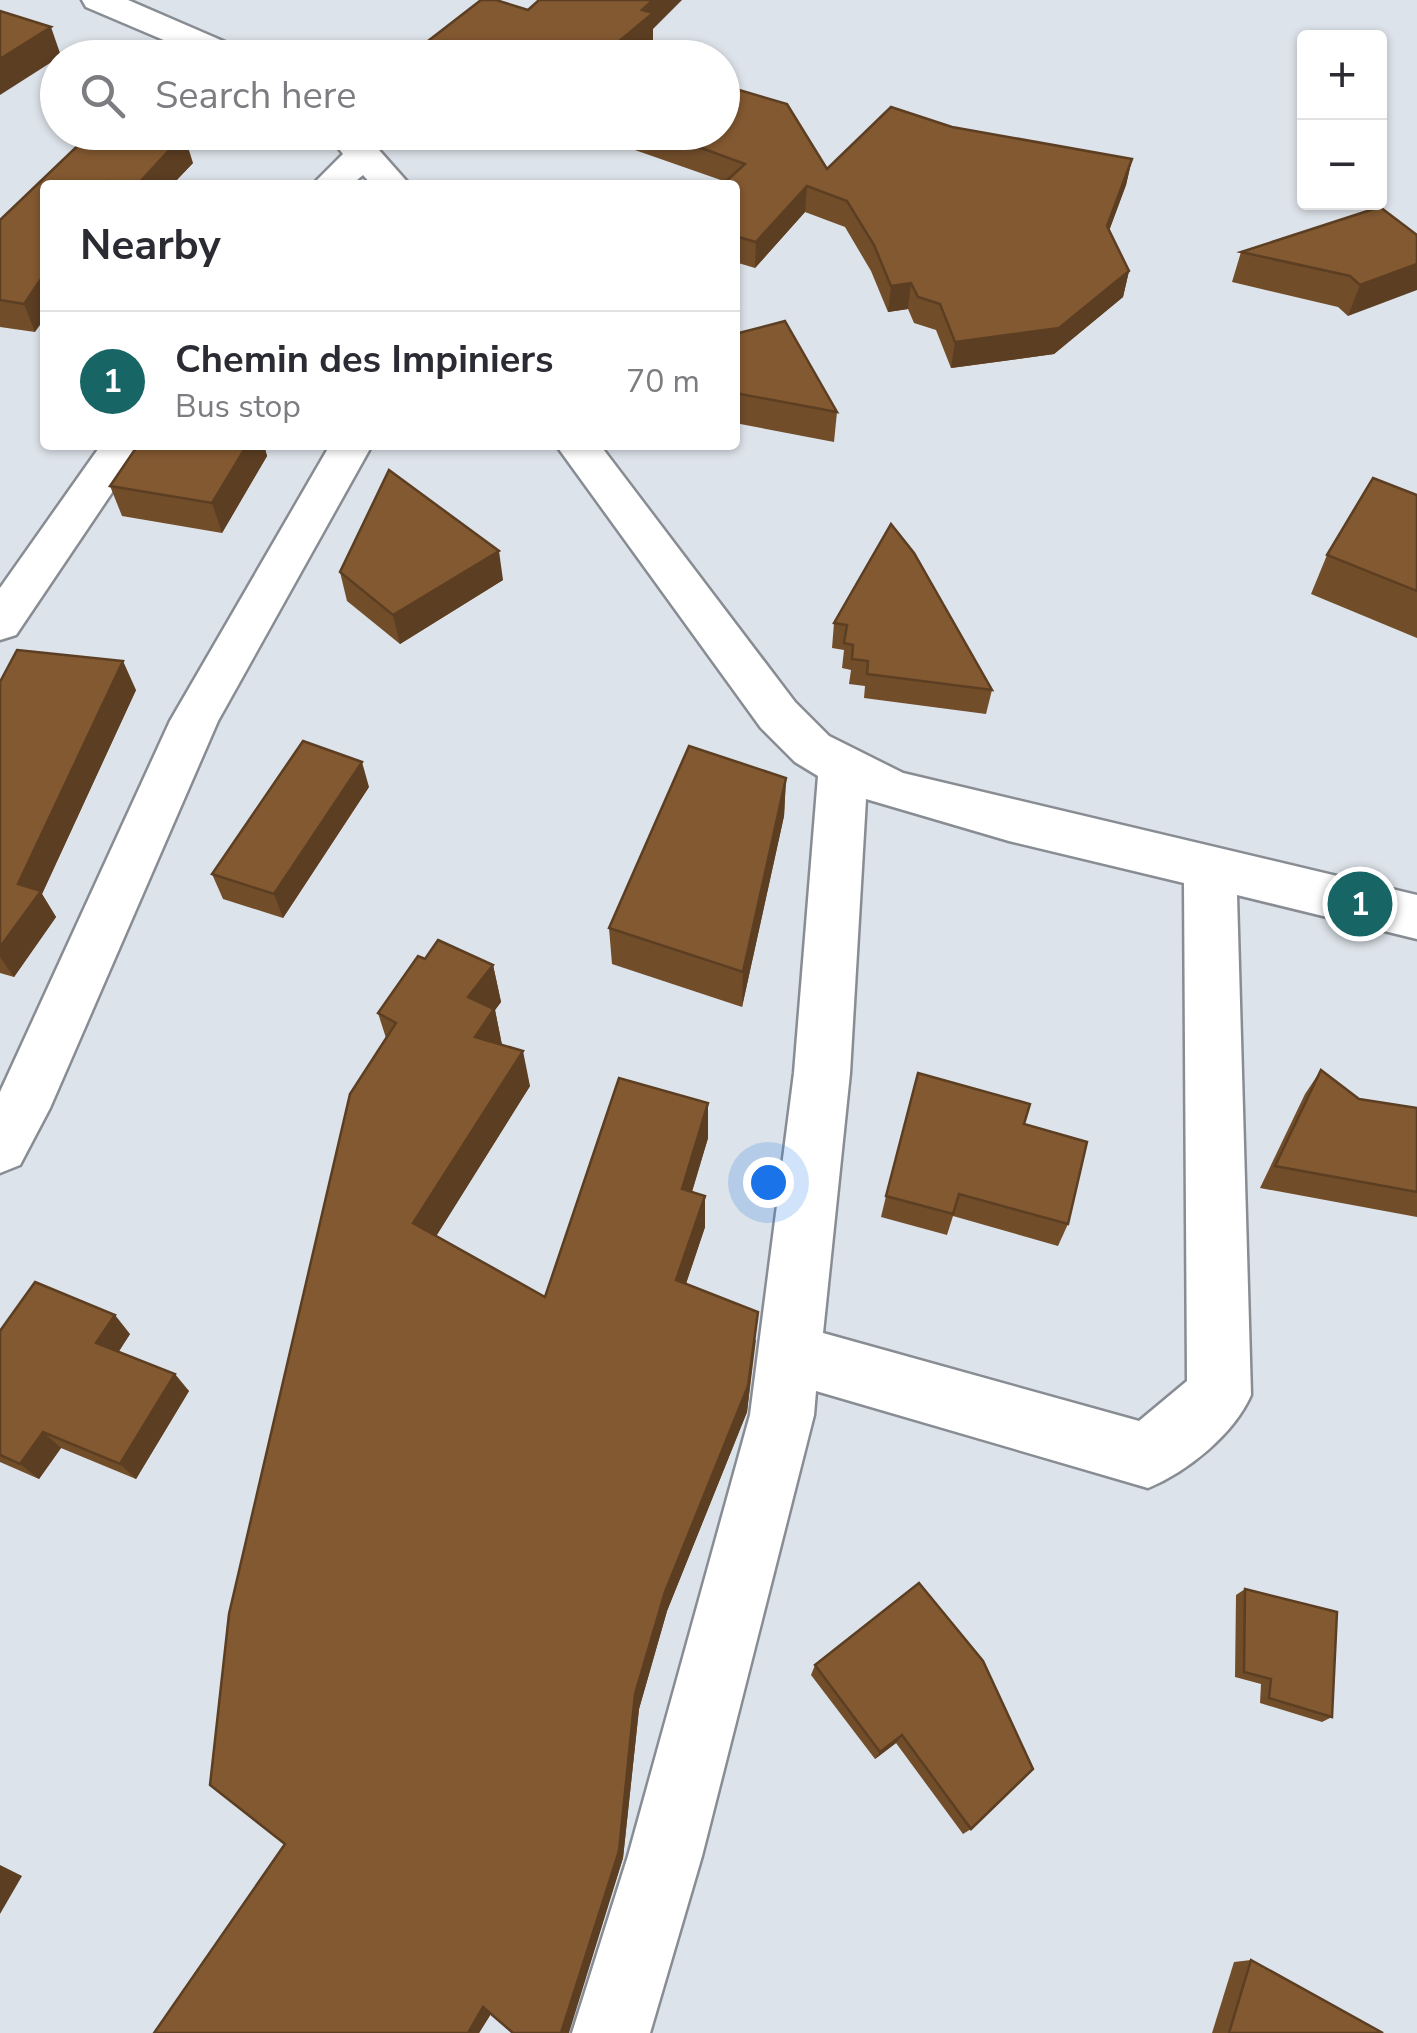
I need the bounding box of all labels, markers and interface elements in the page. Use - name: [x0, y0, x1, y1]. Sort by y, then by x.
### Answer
- map controls: [1297, 30, 1387, 210]
- button: +: [1297, 30, 1387, 120]
- search box: [40, 40, 740, 150]
- icon: search: [75, 68, 130, 123]
- text: Search here: [155, 70, 356, 121]
- button: −: [1297, 120, 1387, 210]
- text: Nearby: [80, 217, 221, 274]
- text: Chemin des Impiniers: [175, 334, 554, 385]
- text: 1: [103, 360, 122, 403]
- text: 70 m: [626, 360, 700, 403]
- text: Bus stop: [175, 385, 301, 428]
- pin: 1: [1328, 866, 1392, 942]
- your location: [743, 1157, 794, 1208]

